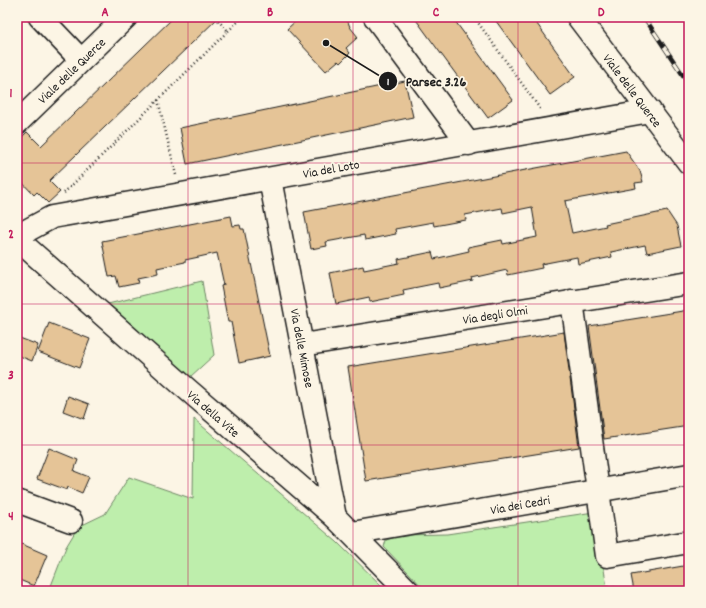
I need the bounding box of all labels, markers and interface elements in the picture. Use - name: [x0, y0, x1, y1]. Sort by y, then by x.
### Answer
- text: A: [101, 4, 109, 23]
- text: B: [267, 4, 273, 23]
- text: C: [433, 4, 440, 23]
- text: D: [598, 4, 605, 23]
- street label: Viale delle Querce: [35, 34, 111, 109]
- street label: Viale delle Querce: [597, 51, 665, 133]
- callout: Parsec 3.26: [378, 68, 475, 94]
- text: Parsec 3.26: [406, 73, 466, 93]
- text: 1: [387, 74, 390, 91]
- text: 1: [10, 85, 13, 104]
- street label: Via del Loto: [302, 156, 361, 185]
- text: 2: [8, 226, 14, 245]
- street label: Via degli Olmi: [462, 302, 530, 331]
- street label: Via delle Mimose: [284, 307, 318, 390]
- text: 3: [8, 367, 14, 386]
- street label: Via della Vite: [182, 387, 243, 443]
- street label: Via dei Cedri: [489, 492, 552, 521]
- text: 4: [8, 508, 14, 527]

